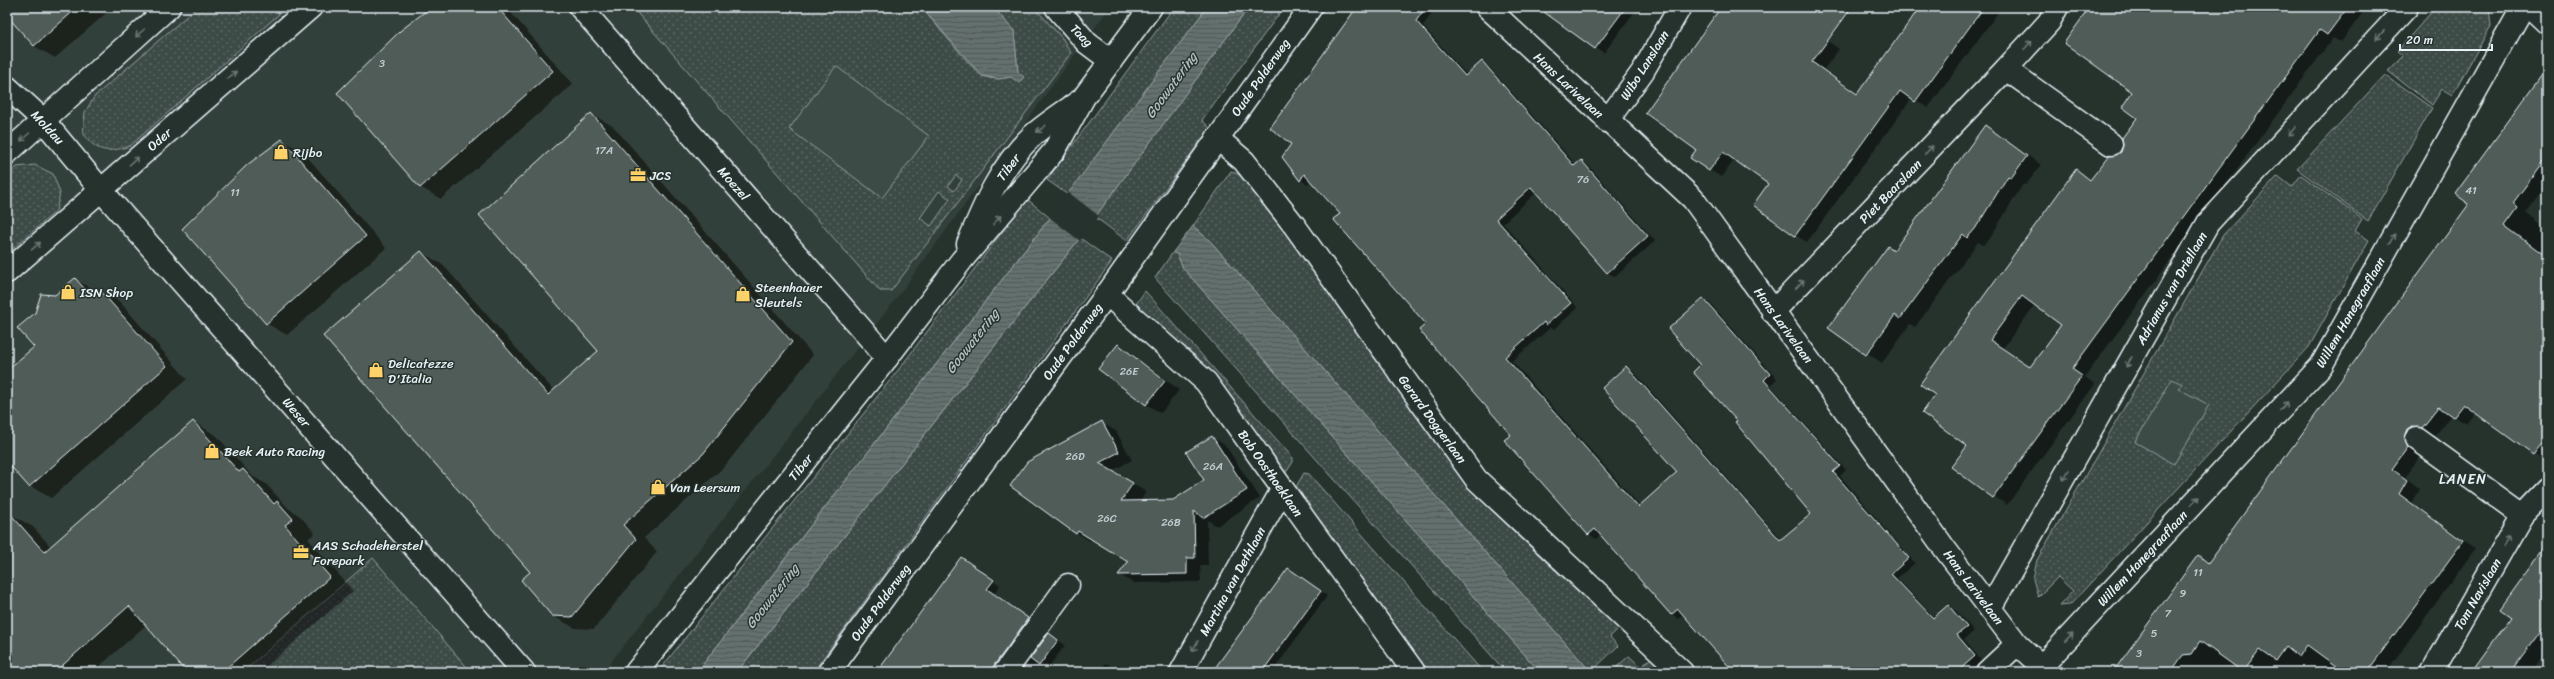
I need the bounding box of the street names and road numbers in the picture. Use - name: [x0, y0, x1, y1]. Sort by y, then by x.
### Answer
- street label: Taag: [1064, 18, 1099, 53]
- street label: Wibo Lanslaan: [1614, 26, 1675, 105]
- street label: Oude Polderweg: [1225, 33, 1296, 121]
- street label: Hans Larivelaan: [1528, 46, 1609, 124]
- street label: Moldau: [25, 104, 70, 150]
- street label: Oder: [141, 121, 178, 157]
- street label: Tiber: [990, 148, 1027, 186]
- street label: Piet Baarslaan: [1853, 153, 1927, 229]
- street label: Moezel: [712, 161, 756, 206]
- street label: Adrianus van Driellaan: [2129, 227, 2213, 350]
- street label: Willem Hanegraaflaan: [2309, 252, 2392, 372]
- street label: Hans Larivelaan: [1748, 282, 1819, 368]
- street label: Oude Polderweg: [1036, 297, 1109, 385]
- street label: Gerard Doggerlaan: [1392, 370, 1473, 469]
- street label: Weser: [277, 392, 317, 433]
- street label: Bob Oosthoeklaan: [1232, 425, 1309, 522]
- street label: Tiber: [782, 448, 819, 486]
- street label: Willem Hanegraaflaan: [2091, 505, 2193, 612]
- street label: Martina van Dethlaan: [1193, 522, 1272, 640]
- street label: Hans Larivelaan: [1937, 544, 2010, 630]
- street label: Tom Navislaan: [2447, 554, 2507, 635]
- street label: Oude Polderweg: [844, 558, 917, 646]

